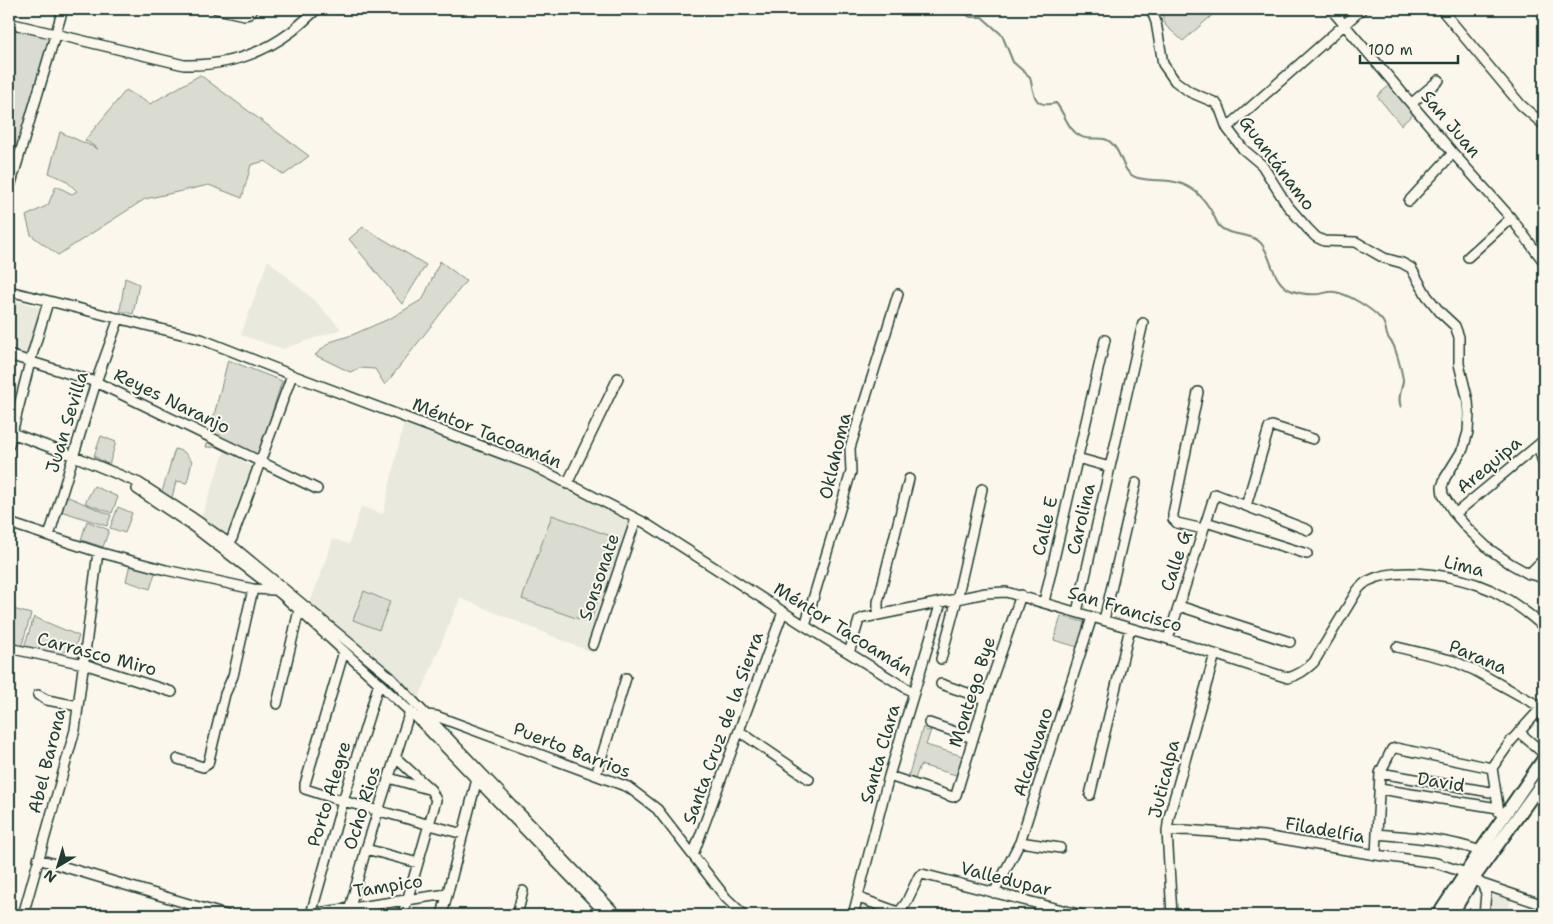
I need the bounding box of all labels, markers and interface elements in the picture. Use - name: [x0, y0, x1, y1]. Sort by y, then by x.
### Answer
- scale bar: [1360, 32, 1458, 64]
- text: 100 m: [1368, 40, 1413, 60]
- street label: San Juan: [1416, 85, 1486, 163]
- street label: Guantánamo: [1233, 111, 1321, 215]
- street label: Reyes Naranjo: [110, 362, 234, 440]
- street label: Juan Sevilla: [40, 368, 94, 476]
- street label: Méntor Tacoamán: [409, 392, 565, 474]
- street label: Oklahoma: [813, 410, 857, 502]
- street label: Arequipa: [1452, 431, 1526, 499]
- street label: Carolina: [1061, 481, 1101, 557]
- street label: Calle E: [1027, 494, 1063, 558]
- street label: Calle G: [1155, 527, 1197, 594]
- street label: Sonsonate: [573, 530, 625, 624]
- street label: Lima: [1441, 549, 1487, 583]
- street label: Méntor Tacoamán: [769, 577, 917, 681]
- street label: San Francisco: [1065, 580, 1185, 638]
- street label: Carrasco Miro: [34, 626, 160, 682]
- street label: Santa Cruz de la Sierra: [677, 628, 769, 828]
- street label: Montego Bye: [943, 634, 1001, 750]
- street label: Parana: [1445, 634, 1511, 680]
- street label: Santa Clara: [854, 702, 906, 806]
- street label: Alcahuano: [1007, 704, 1059, 800]
- street label: Abel Barona: [22, 706, 72, 816]
- street label: Puerto Barrios: [510, 717, 634, 783]
- street label: Juticalpa: [1143, 737, 1185, 821]
- street label: Porto Alegre: [302, 738, 356, 850]
- street label: Ocho Rios: [338, 763, 386, 853]
- street label: David: [1415, 766, 1467, 798]
- street label: Filadelfia: [1283, 811, 1367, 849]
- north arrow: [32, 842, 82, 892]
- street label: Valledupar: [958, 856, 1054, 902]
- text: N: [40, 866, 60, 887]
- street label: Tampico: [352, 869, 424, 903]

